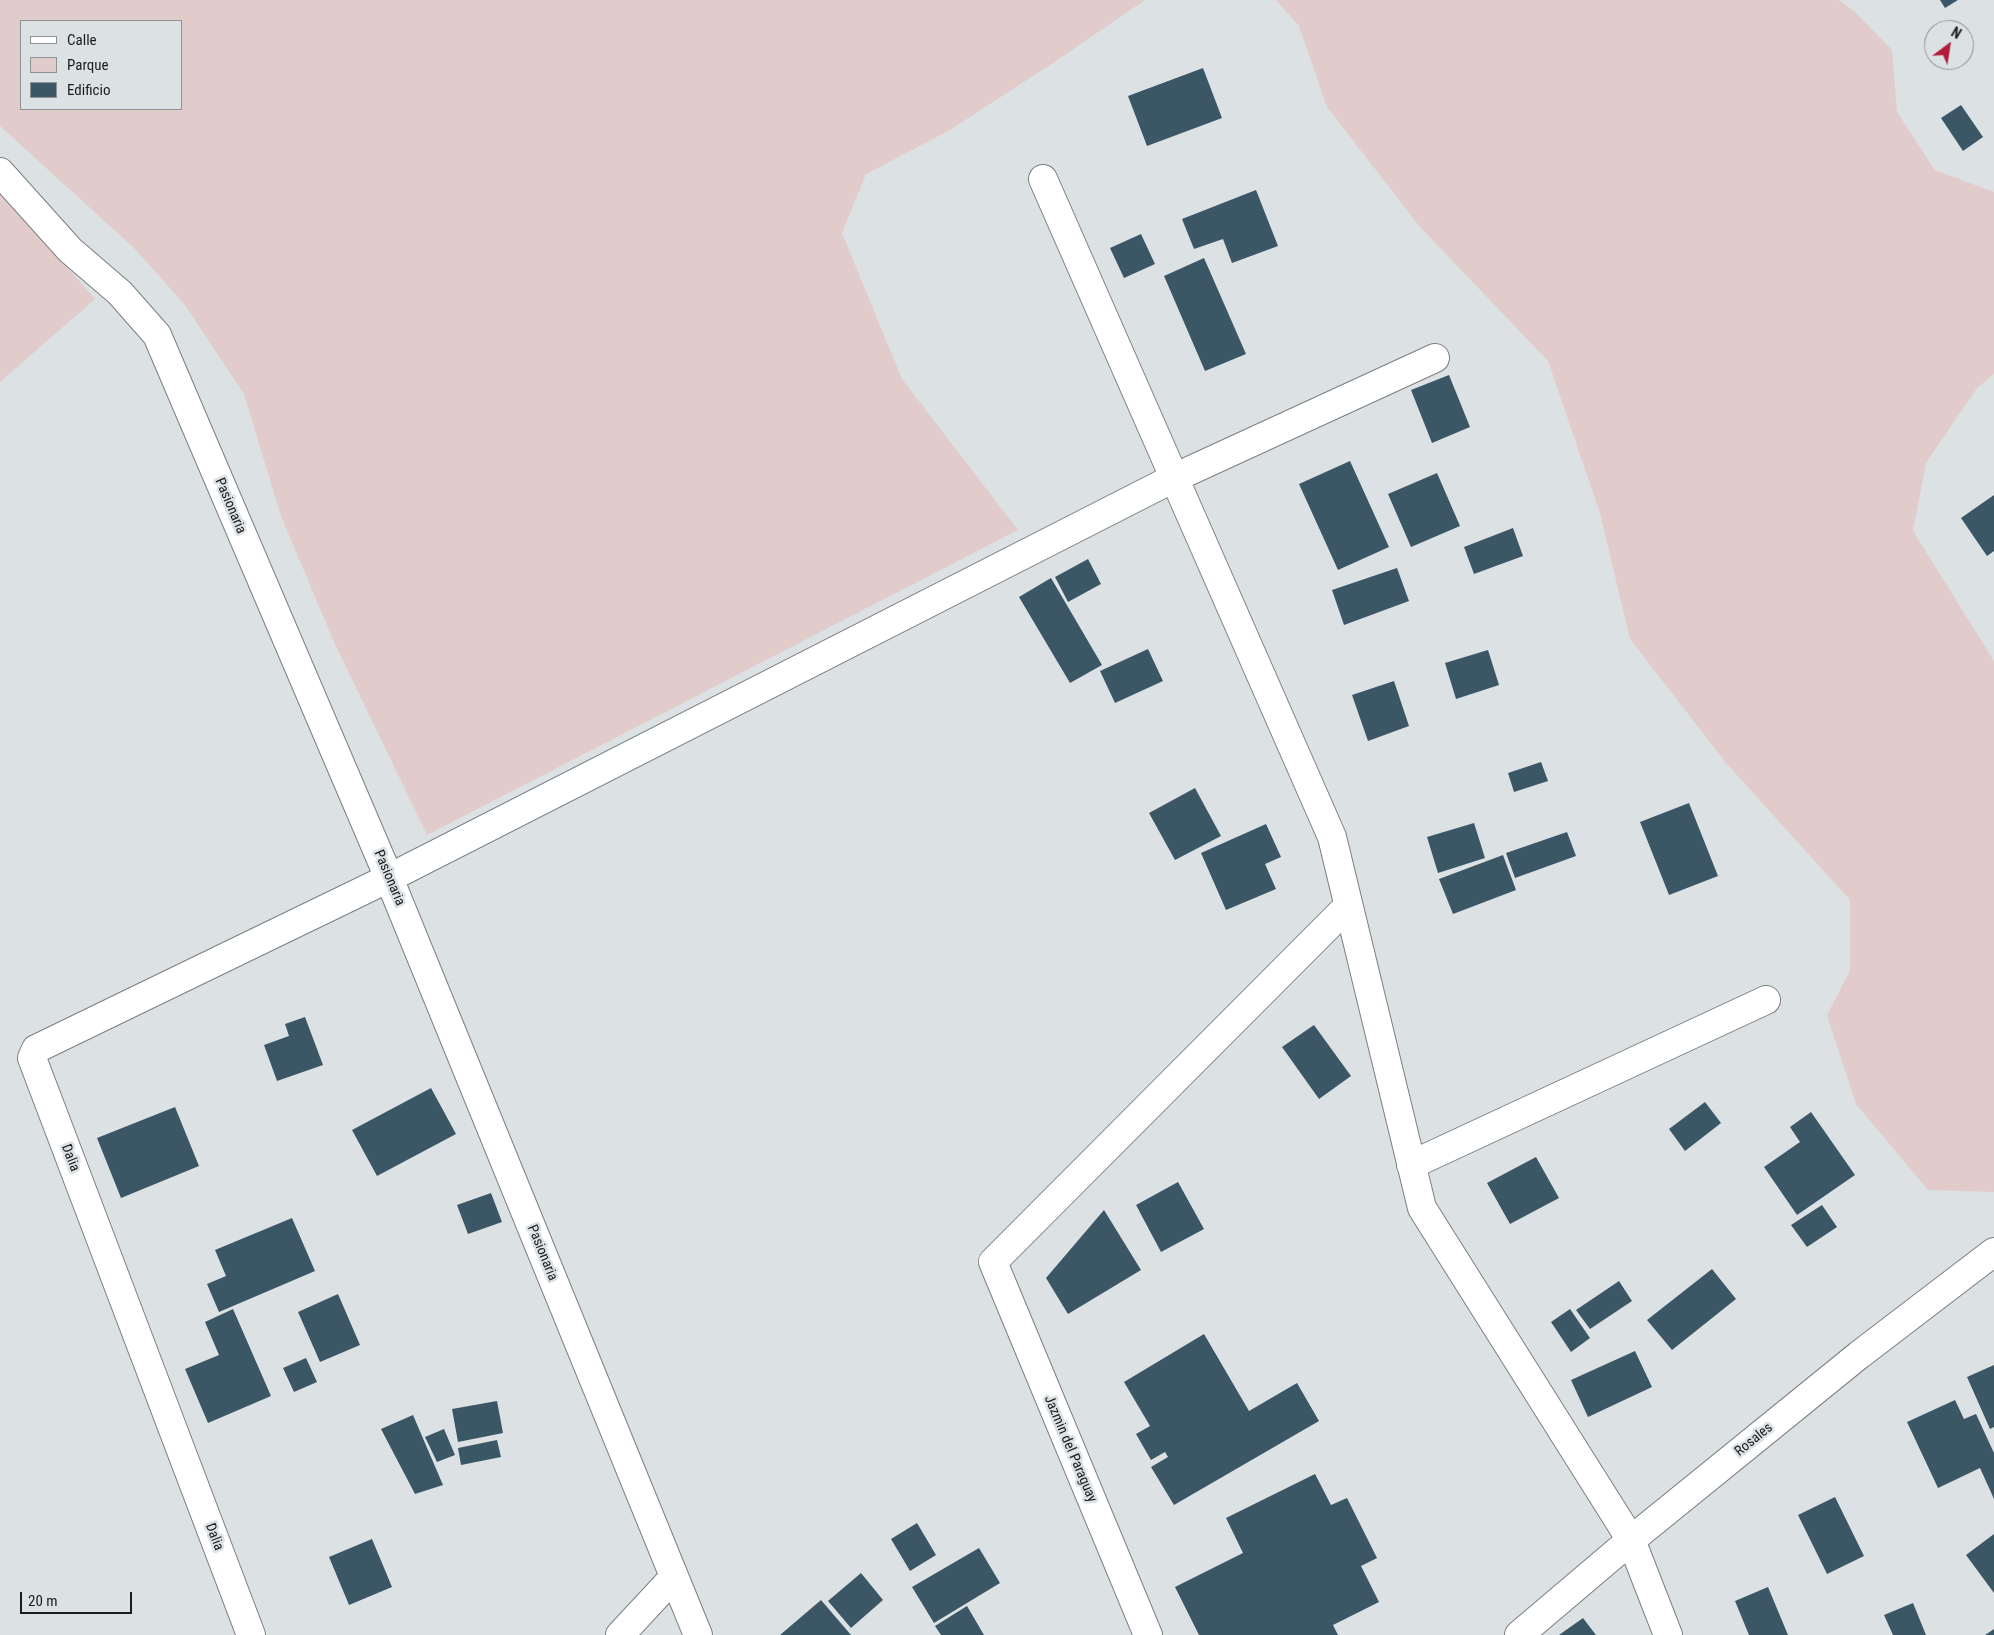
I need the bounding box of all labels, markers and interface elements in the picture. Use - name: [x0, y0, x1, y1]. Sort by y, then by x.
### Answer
- legend: [20, 20, 182, 110]
- north arrow: [1924, 20, 1974, 70]
- text: N: [1948, 24, 1964, 42]
- text: Calle: [67, 31, 97, 49]
- text: Parque: [67, 56, 109, 74]
- text: Edificio: [67, 81, 110, 99]
- street label: Pasionaria: [211, 476, 249, 536]
- street label: Pasionaria: [370, 848, 408, 908]
- street label: Dalia: [57, 1142, 83, 1174]
- street label: Pasionaria: [523, 1223, 561, 1283]
- street label: Jazmin del Paraguay: [1040, 1393, 1100, 1505]
- street label: Rosales: [1732, 1420, 1776, 1460]
- street label: Dalia: [201, 1521, 227, 1553]
- scale bar: [22, 1582, 135, 1614]
- text: 20 m: [28, 1592, 58, 1610]

